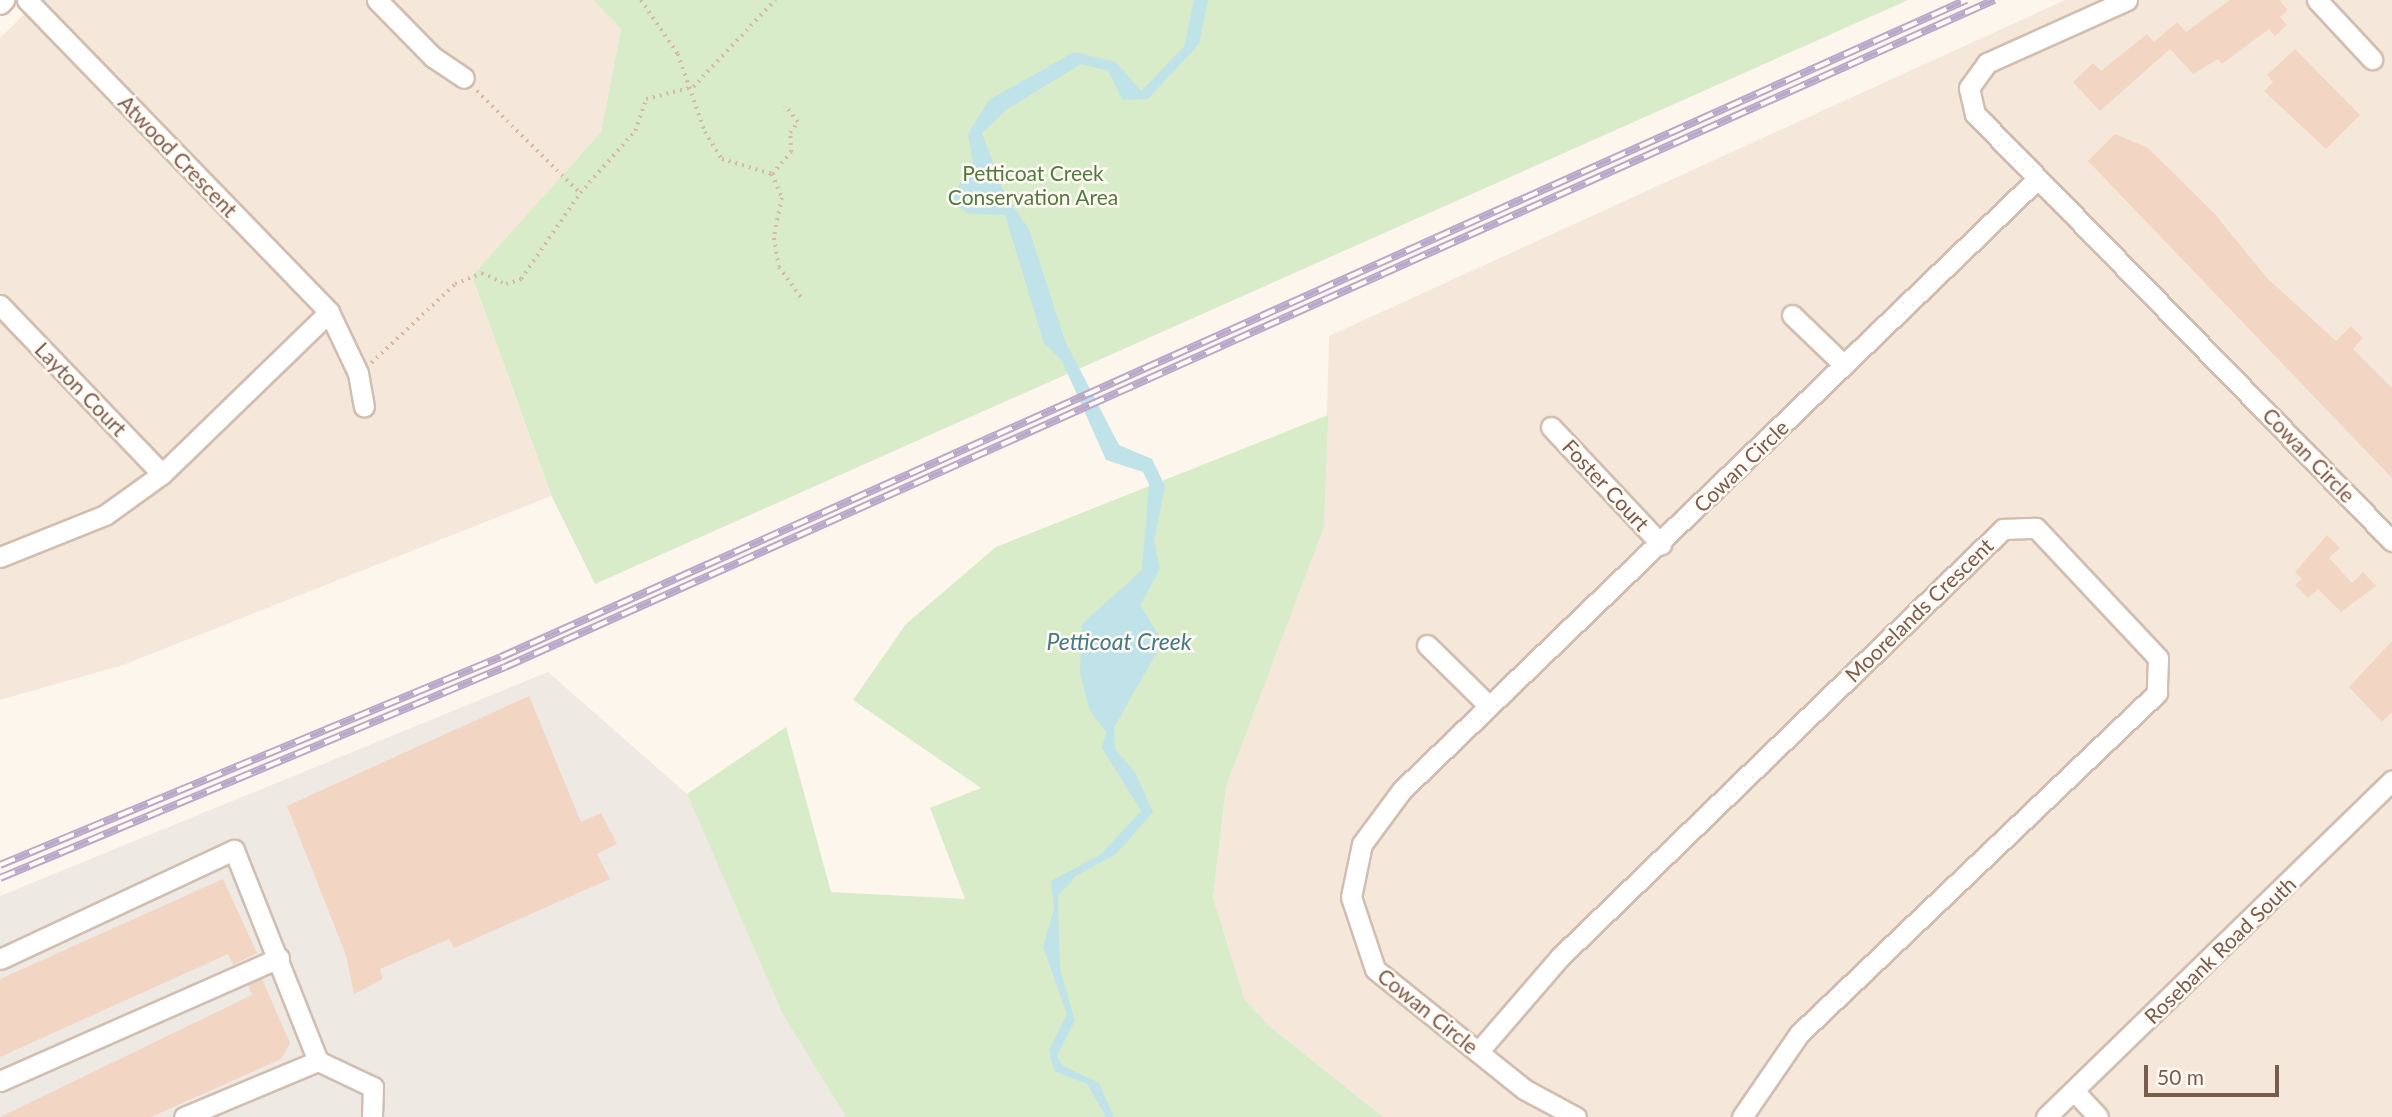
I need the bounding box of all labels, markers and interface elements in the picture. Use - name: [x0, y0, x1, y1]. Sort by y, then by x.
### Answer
- street label: Atwood Crescent: [113, 90, 243, 222]
- park label: Petticoat Creek Conservation Area: [947, 160, 1119, 210]
- street label: Layton Court: [30, 337, 132, 441]
- street label: Cowan Circle: [2258, 402, 2360, 508]
- street label: Cowan Circle: [1688, 415, 1794, 517]
- street label: Foster Court: [1557, 434, 1655, 536]
- street label: Moorelands Crescent: [1840, 533, 1998, 687]
- water label: Petticoat Creek: [1046, 627, 1192, 655]
- street label: Rosebank Road South: [2139, 871, 2301, 1029]
- street label: Cowan Circle: [1373, 963, 1483, 1059]
- scale bar: [2147, 1050, 2282, 1094]
- text: 50 m: [2157, 1064, 2204, 1089]

